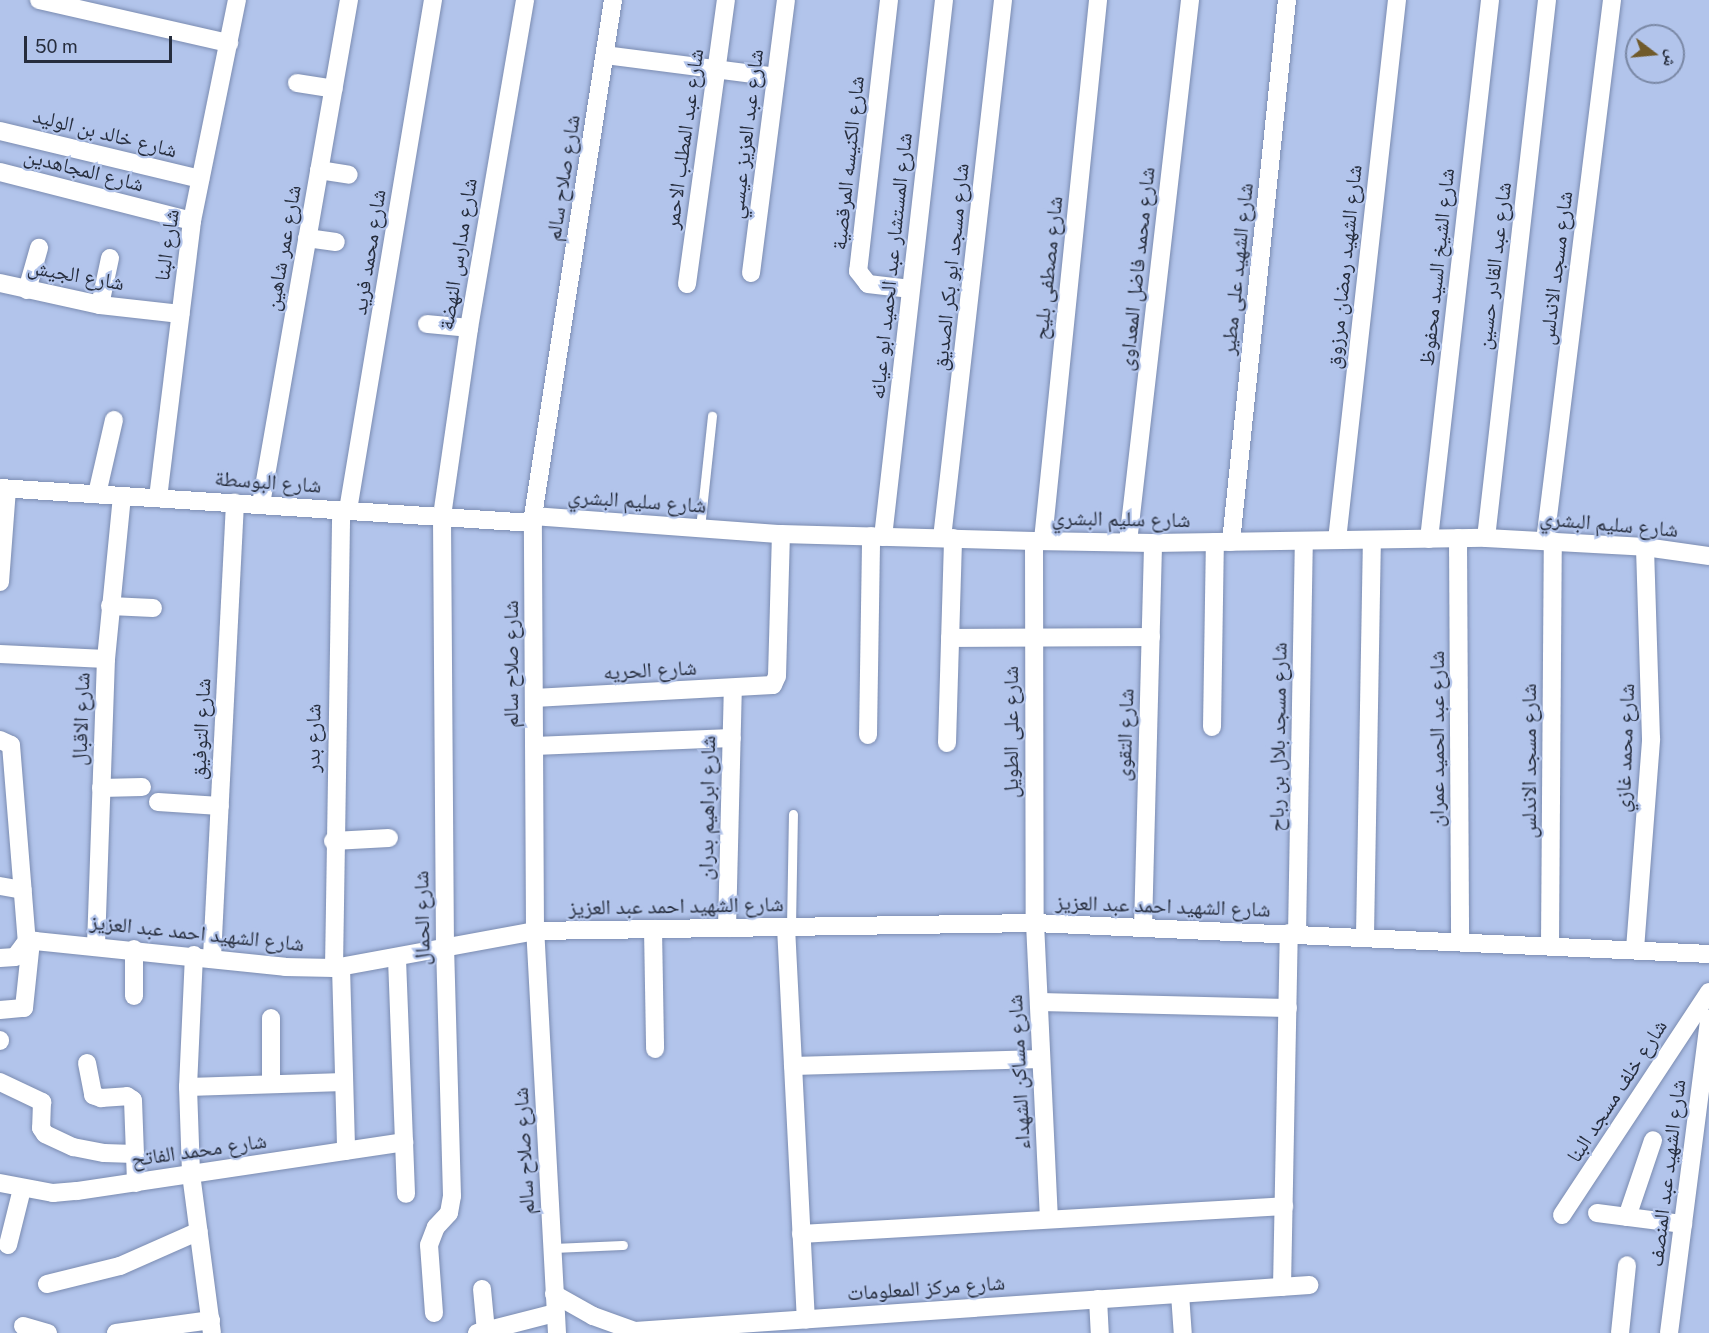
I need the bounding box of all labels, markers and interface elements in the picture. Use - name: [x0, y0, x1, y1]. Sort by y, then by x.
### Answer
- scale bar: [27, 24, 176, 62]
- north arrow: [1625, 24, 1685, 84]
- text: 50 m: [35, 36, 78, 57]
- street label: شارع عبد المطلب الاحمر: [659, 47, 709, 231]
- street label: شارع عبد العزيز عيسي: [723, 48, 769, 220]
- text: ش: [1659, 48, 1682, 69]
- street label: شارع الكنيسه المرقصية: [826, 75, 870, 251]
- street label: شارع خالد بن الوليد: [30, 103, 180, 163]
- street label: شارع صلاح سالم: [541, 113, 585, 243]
- street label: شارع المستشار عبد الحميد ابو عيانه: [864, 131, 918, 401]
- street label: شارع المجاهدين: [21, 143, 147, 197]
- street label: شارع مسجد ابو بكر الصديق: [928, 162, 974, 372]
- street label: شارع الشهيد رمضان مرزوق: [1321, 164, 1367, 370]
- street label: شارع محمد فاضل المعداوى: [1114, 166, 1160, 372]
- street label: شارع الشيخ السيد محفوظ: [1414, 167, 1460, 367]
- street label: شارع مدارس النهضة: [434, 176, 482, 332]
- street label: شارع عبد القادر حسين: [1471, 181, 1517, 351]
- street label: شارع الشهيد على مطير: [1215, 182, 1259, 356]
- street label: شارع عمر شاهين: [260, 183, 306, 313]
- street label: شارع محمد فريد: [347, 187, 391, 317]
- street label: شارع مسجد الاندلس: [1534, 190, 1578, 346]
- street label: شارع مصطفى بليح: [1028, 195, 1068, 341]
- street label: شارع البنا: [150, 208, 184, 282]
- street label: شارع الجيش: [26, 254, 126, 296]
- street label: شارع البوسطة: [214, 466, 322, 498]
- street label: شارع سليم البشري: [567, 484, 707, 518]
- street label: شارع سليم البشري: [1051, 505, 1191, 533]
- street label: شارع سليم البشري: [1539, 505, 1679, 543]
- street label: شارع صلاح سالم: [498, 600, 524, 728]
- street label: شارع مسجد بلال بن رباح: [1264, 642, 1292, 832]
- street label: شارع عبد الحميد عمران: [1424, 651, 1450, 827]
- street label: شارع الحريه: [603, 655, 697, 685]
- street label: شارع على الطويل: [998, 666, 1024, 798]
- street label: شارع الاقبال: [67, 672, 95, 766]
- street label: شارع التوفيق: [186, 678, 216, 780]
- street label: شارع محمد غازي: [1610, 683, 1640, 813]
- street label: شارع مسجد الاندلس: [1516, 684, 1542, 838]
- street label: شارع التقوى: [1111, 688, 1139, 782]
- street label: شارع بدر: [300, 703, 326, 773]
- street label: شارع ابراهيم بدران: [693, 735, 721, 881]
- street label: شارع الحمال: [409, 870, 435, 966]
- street label: شارع الشهيد احمد عبد العزيز: [1055, 890, 1271, 922]
- street label: شارع الشهيد احمد عبد العزيز: [568, 892, 784, 920]
- street label: شارع الشهيد احمد عبد العزيز: [89, 909, 305, 957]
- street label: شارع مساكن الشهداء: [1002, 994, 1036, 1150]
- street label: شارع خلف مسجد البنا: [1561, 1015, 1673, 1167]
- street label: شارع الشهيد عبد المنصف: [1643, 1078, 1691, 1268]
- street label: شارع صلاح سالم: [508, 1087, 540, 1215]
- street label: شارع محمد الفاتح: [130, 1128, 268, 1172]
- street label: شارع مركز المعلومات: [846, 1270, 1006, 1306]

